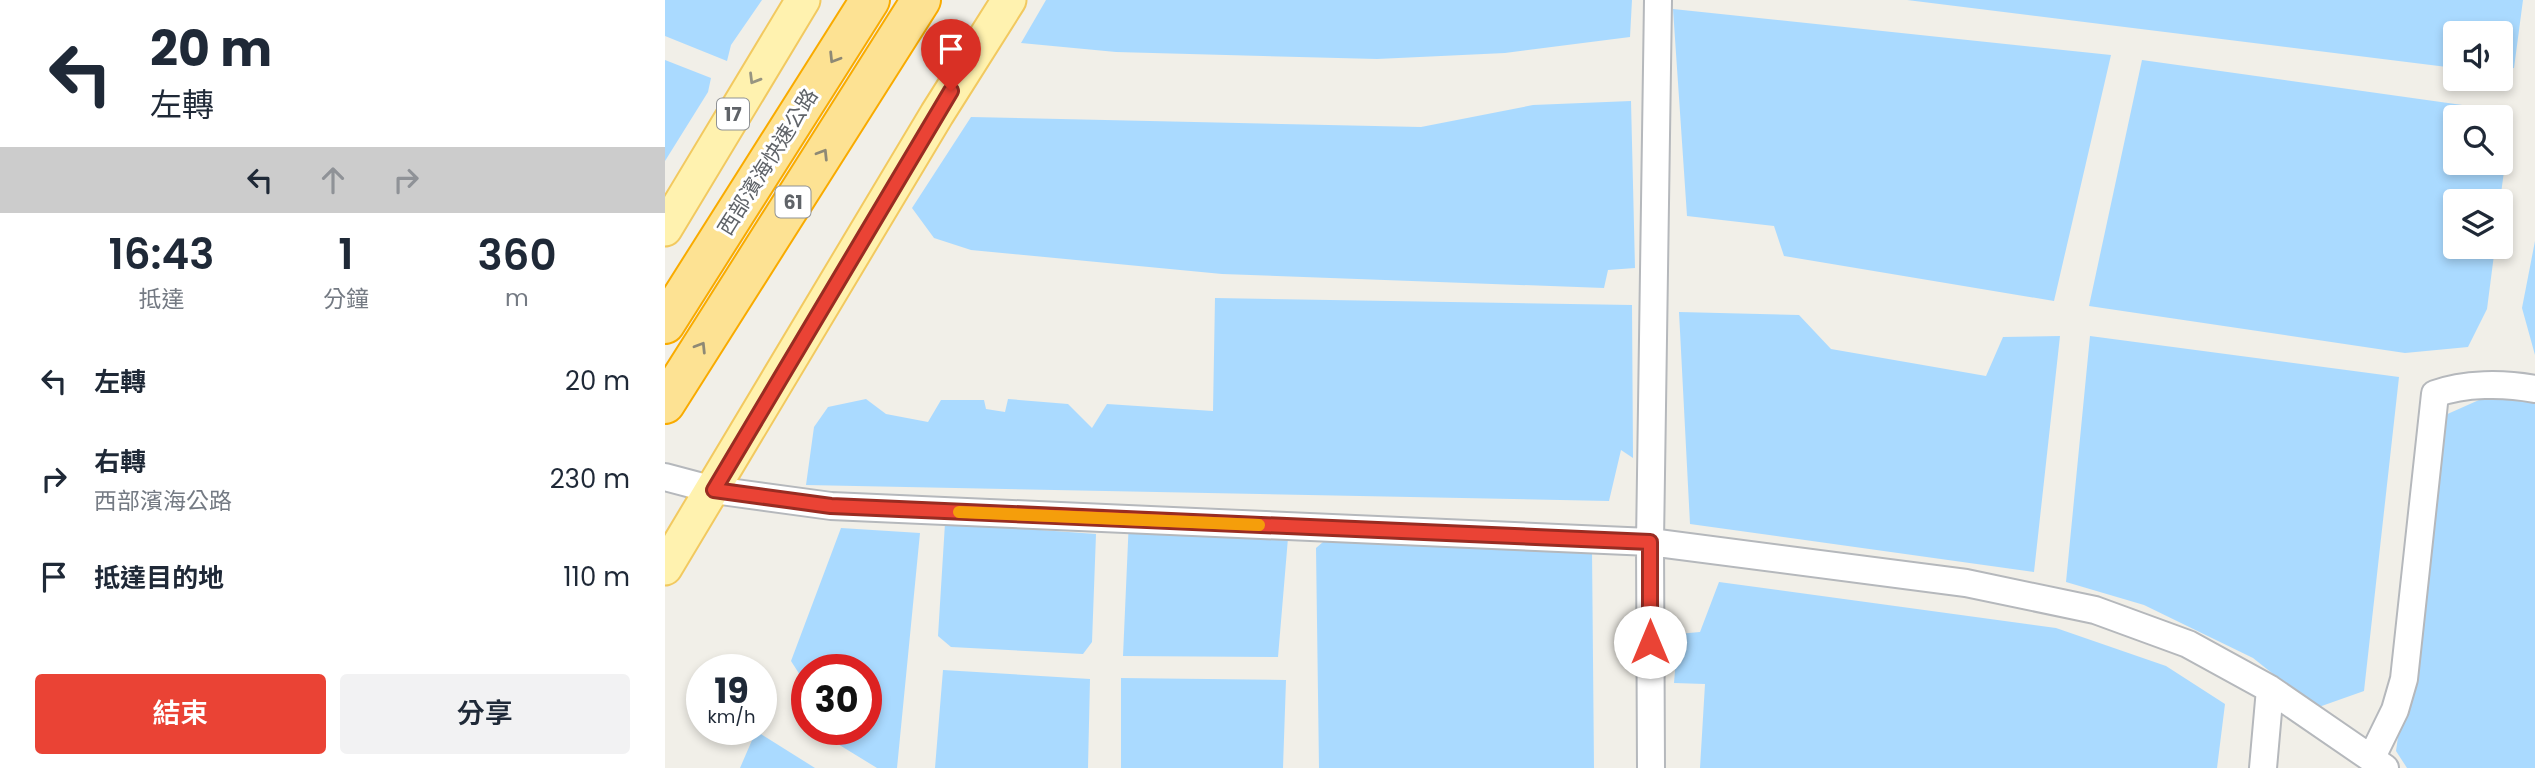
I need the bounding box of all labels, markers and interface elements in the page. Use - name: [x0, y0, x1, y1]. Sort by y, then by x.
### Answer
- text: 20 m: [150, 15, 272, 83]
- pin: [921, 19, 981, 91]
- map controls: [2443, 21, 2513, 259]
- button: sound: [2443, 21, 2513, 91]
- icon: left: [35, 28, 126, 119]
- icon: arrive: [932, 30, 970, 68]
- one-way arrow: [829, 50, 842, 63]
- one-way arrow: [749, 71, 762, 84]
- text: 左轉: [150, 82, 214, 127]
- street label: 西部濱海快速公路: [711, 83, 824, 241]
- road number: 17: [717, 98, 749, 130]
- button: search: [2443, 105, 2513, 175]
- one-way arrow: [815, 149, 828, 162]
- icon: left: [241, 161, 279, 199]
- icon: ahead: [314, 161, 352, 199]
- icon: right: [387, 161, 425, 199]
- road number: 61: [775, 186, 811, 218]
- button: layers: [2443, 189, 2513, 259]
- text: 16:43: [108, 225, 215, 284]
- text: 1: [338, 225, 354, 284]
- text: 360: [477, 226, 557, 285]
- text: m: [505, 282, 529, 314]
- text: 抵達: [138, 283, 184, 315]
- text: 分鐘: [323, 283, 369, 315]
- one-way arrow: [693, 341, 706, 354]
- icon: left: [35, 362, 73, 400]
- text: 20 m: [565, 363, 630, 399]
- text: 左轉: [94, 364, 146, 400]
- text: 右轉: [94, 444, 146, 480]
- icon: right: [35, 460, 73, 498]
- text: 230 m: [550, 461, 630, 497]
- text: 西部濱海公路: [94, 485, 232, 517]
- icon: arrive: [35, 558, 73, 596]
- text: 110 m: [563, 559, 630, 595]
- text: 抵達目的地: [94, 560, 224, 596]
- position arrow: [1613, 605, 1687, 679]
- speed limit sign: 30: [791, 654, 882, 745]
- text: 19: [714, 666, 749, 715]
- button: 結束: [35, 674, 326, 754]
- button: 分享: [340, 674, 630, 754]
- text: km/h: [708, 704, 755, 729]

